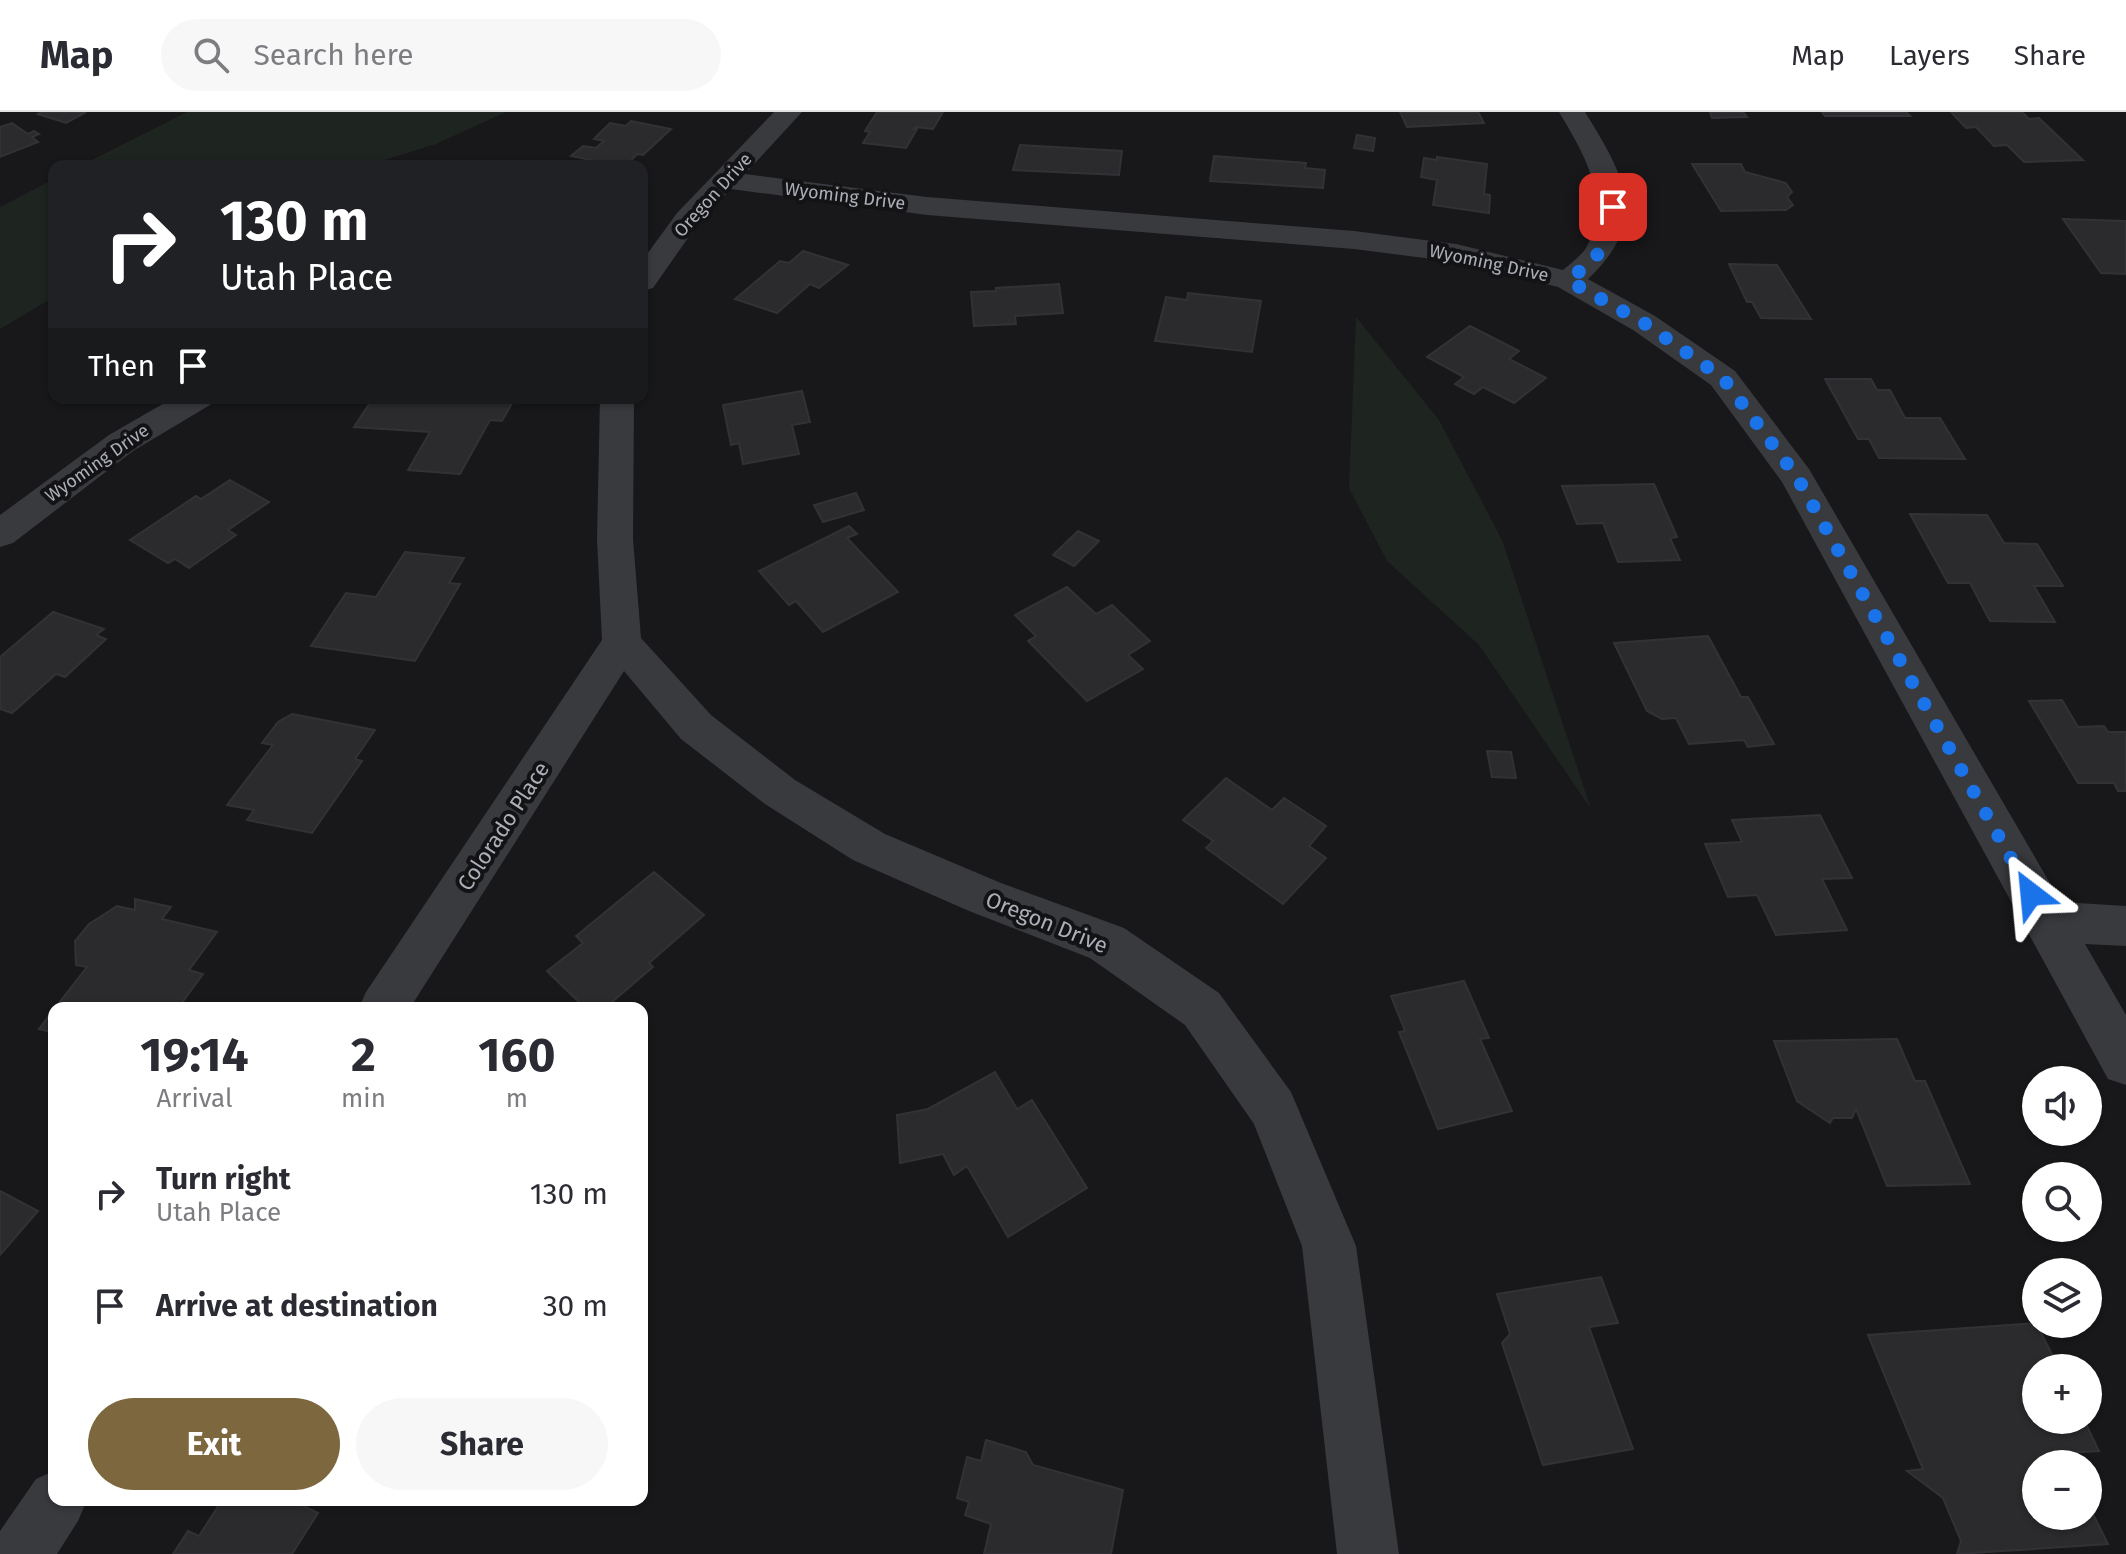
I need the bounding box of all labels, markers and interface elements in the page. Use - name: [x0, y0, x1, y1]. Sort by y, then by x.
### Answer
- search box: [161, 19, 721, 91]
- text: Map: [40, 32, 113, 78]
- icon: search: [189, 33, 233, 77]
- text: Search here: [253, 37, 414, 73]
- text: Map: [1791, 39, 1845, 72]
- text: Layers: [1889, 39, 1970, 72]
- text: Share: [2014, 39, 2086, 72]
- street label: Oregon Drive: [669, 148, 757, 242]
- pin: [1579, 173, 1647, 241]
- street label: Wyoming Drive: [783, 178, 907, 214]
- icon: arrive: [1591, 185, 1635, 229]
- text: 130 m: [220, 188, 368, 255]
- icon: right: [88, 192, 192, 296]
- street label: Wyoming Drive: [1427, 240, 1551, 286]
- text: Utah Place: [220, 256, 393, 300]
- icon: arrive: [171, 344, 215, 388]
- text: Then: [88, 348, 155, 384]
- street label: Wyoming Drive: [41, 419, 153, 507]
- street label: Colorado Place: [452, 757, 555, 896]
- position arrow: [1989, 852, 2073, 936]
- street label: Oregon Drive: [982, 886, 1112, 959]
- text: 19:14: [140, 1026, 249, 1084]
- text: 2: [351, 1026, 376, 1084]
- text: 160: [478, 1026, 556, 1084]
- map controls: [2022, 1066, 2102, 1530]
- button: sound: [2022, 1066, 2102, 1146]
- text: Arrival: [156, 1083, 233, 1114]
- text: min: [341, 1083, 386, 1114]
- text: m: [506, 1083, 528, 1114]
- text: Turn right: [156, 1161, 291, 1197]
- button: search: [2022, 1162, 2102, 1242]
- icon: right: [88, 1172, 132, 1216]
- text: 130 m: [530, 1176, 608, 1212]
- text: Utah Place: [156, 1197, 281, 1228]
- button: layers: [2022, 1258, 2102, 1338]
- icon: arrive: [88, 1284, 132, 1328]
- text: Arrive at destination: [156, 1288, 438, 1324]
- text: 30 m: [543, 1288, 608, 1324]
- button: +: [2022, 1354, 2102, 1434]
- button: Exit: [88, 1398, 340, 1490]
- button: Share: [356, 1398, 608, 1490]
- button: −: [2022, 1450, 2102, 1530]

